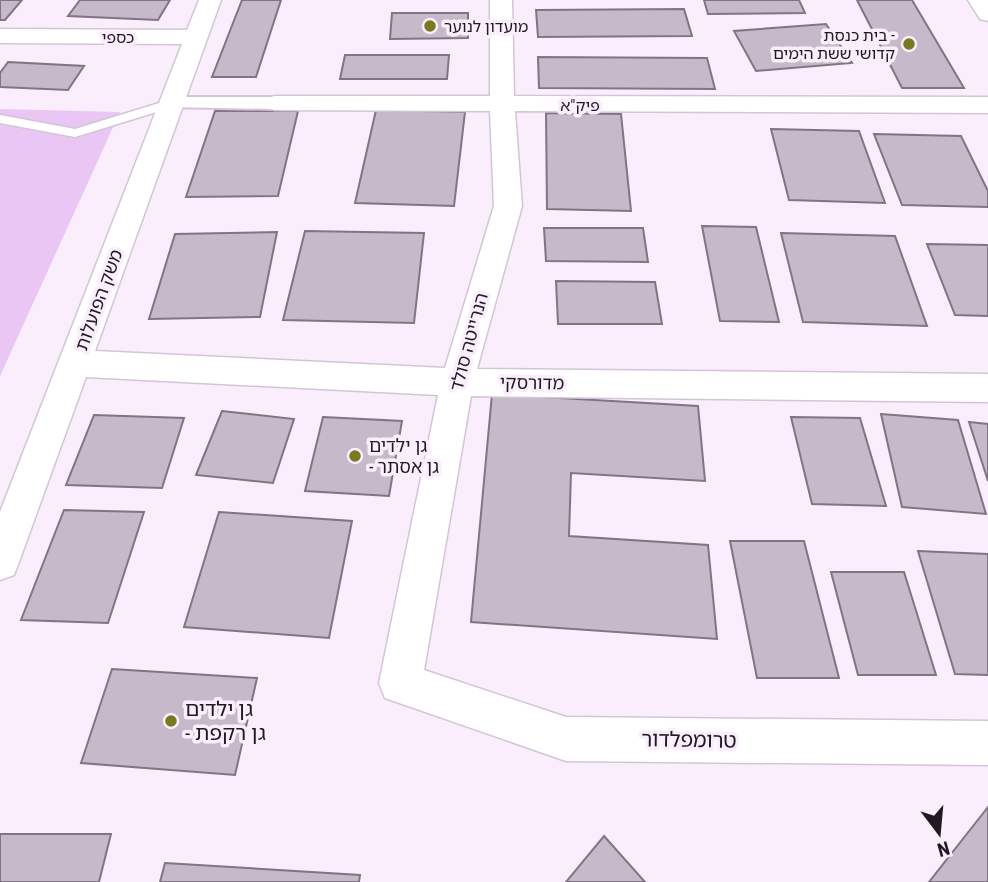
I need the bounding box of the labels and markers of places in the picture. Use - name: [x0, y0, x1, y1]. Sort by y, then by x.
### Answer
- place label: מועדון לנוער: [444, 17, 528, 36]
- marker: מועדון לנוער: [422, 18, 438, 34]
- place label: בית כנסת - קדושי ששת הימים: [773, 26, 895, 63]
- marker: בית כנסת - קדושי ששת הימים: [901, 36, 917, 52]
- place label: גן ילדים - גן אסתר: [369, 435, 439, 477]
- marker: גן ילדים - גן אסתר: [347, 448, 363, 464]
- place label: גן ילדים - גן רקפת: [185, 697, 266, 745]
- marker: גן ילדים - גן רקפת: [163, 713, 179, 729]

